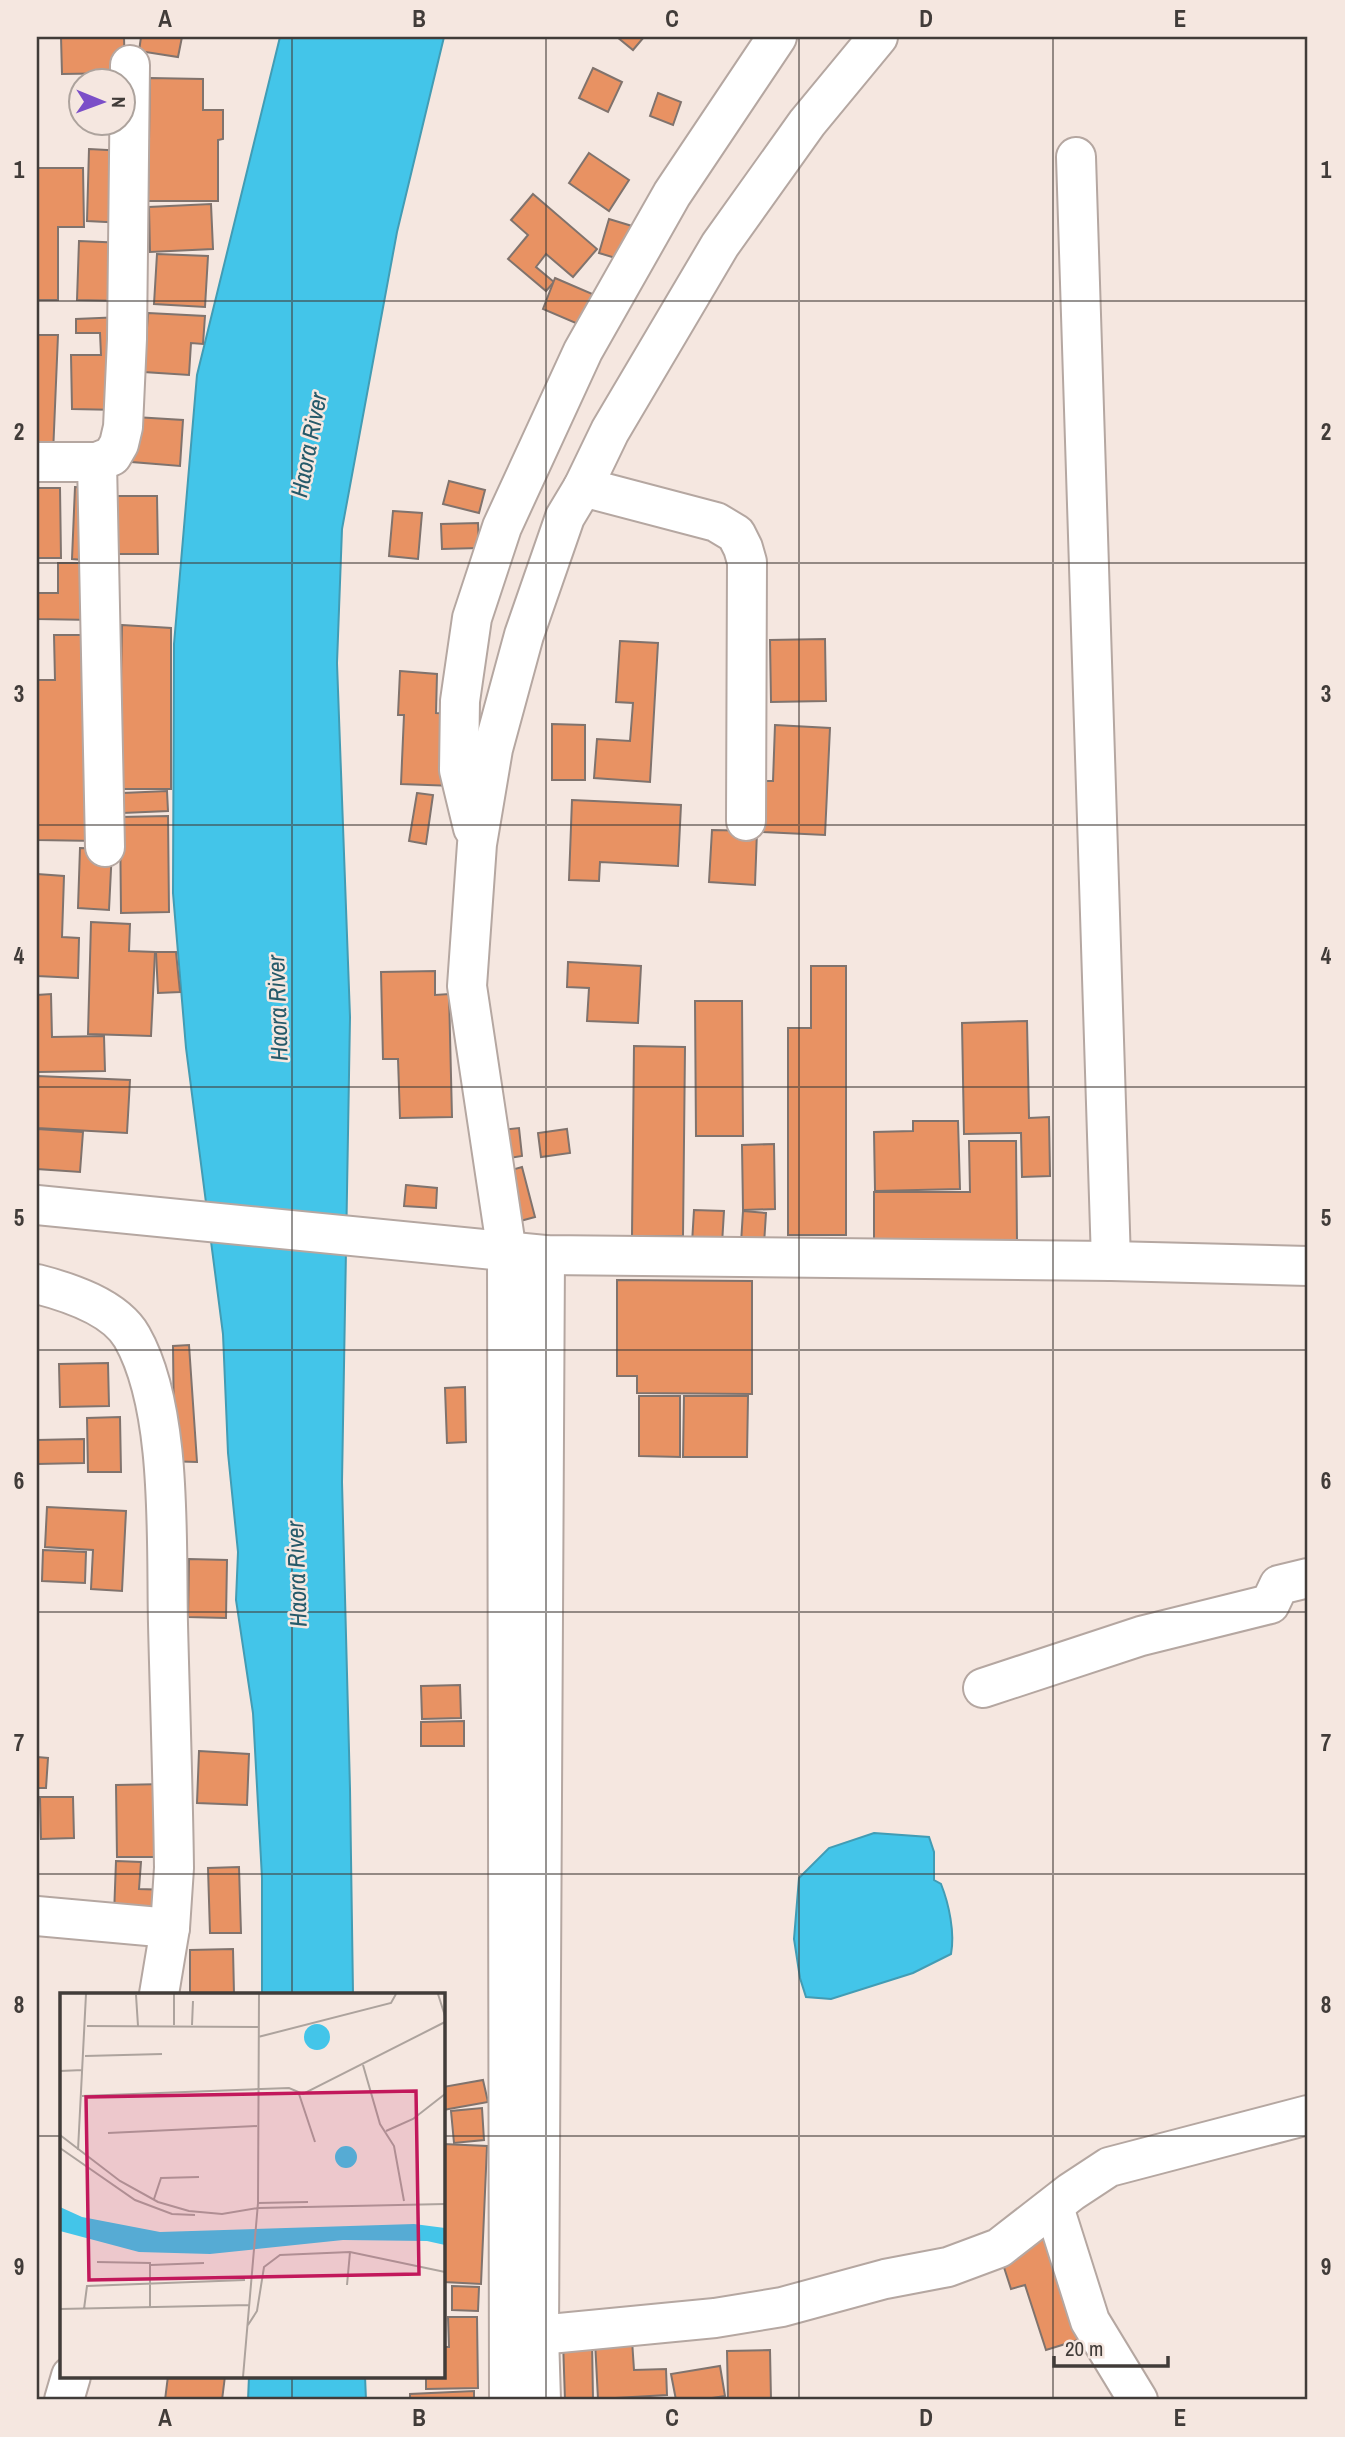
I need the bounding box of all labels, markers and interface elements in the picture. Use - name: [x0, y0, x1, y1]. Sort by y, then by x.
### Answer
- text: A: [158, 3, 172, 34]
- text: B: [412, 3, 426, 34]
- text: C: [665, 3, 679, 34]
- text: D: [919, 3, 933, 34]
- text: E: [1174, 3, 1186, 34]
- north arrow: [66, 66, 136, 136]
- text: N: [106, 96, 132, 108]
- text: 1: [14, 154, 25, 185]
- text: 1: [1321, 154, 1332, 185]
- water label: Haora River: [282, 388, 334, 500]
- text: 2: [14, 416, 24, 447]
- text: 2: [1321, 416, 1331, 447]
- text: 3: [14, 678, 24, 709]
- text: 3: [1321, 678, 1331, 709]
- text: 4: [14, 940, 25, 971]
- text: 4: [1321, 940, 1332, 971]
- water label: Haora River: [259, 953, 295, 1062]
- text: 5: [14, 1202, 24, 1233]
- text: 5: [1321, 1202, 1331, 1233]
- text: 6: [14, 1465, 24, 1496]
- text: 6: [1321, 1465, 1331, 1496]
- water label: Haora River: [278, 1519, 314, 1628]
- text: 7: [14, 1727, 24, 1758]
- text: 7: [1321, 1727, 1331, 1758]
- text: 8: [14, 1989, 24, 2020]
- text: 8: [1321, 1989, 1331, 2020]
- inset map: [60, 1993, 444, 2378]
- text: 9: [14, 2251, 24, 2282]
- text: 9: [1321, 2251, 1331, 2282]
- scale bar: [1054, 2325, 1168, 2369]
- text: 20 m: [1065, 2334, 1103, 2363]
- text: A: [158, 2402, 172, 2433]
- text: B: [412, 2402, 426, 2433]
- text: C: [665, 2402, 679, 2433]
- text: D: [919, 2402, 933, 2433]
- text: E: [1174, 2402, 1186, 2433]

